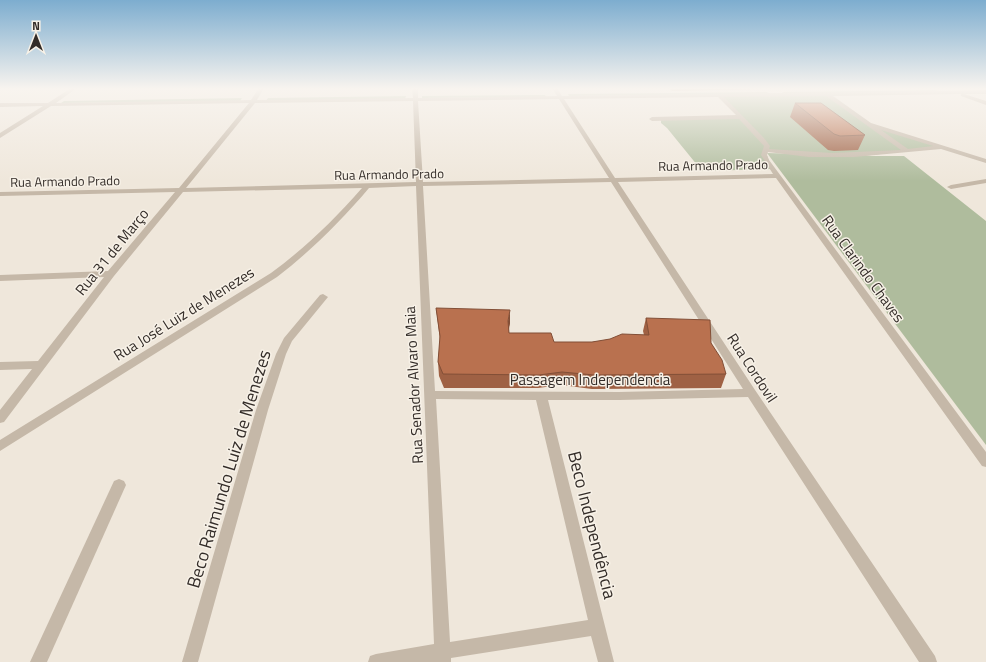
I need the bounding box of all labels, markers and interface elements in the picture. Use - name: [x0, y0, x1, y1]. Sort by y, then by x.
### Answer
- north arrow: [16, 16, 56, 56]
- text: N: [32, 18, 40, 34]
- street label: Rua Armando Prado: [658, 154, 768, 176]
- street label: Rua Armando Prado: [334, 163, 444, 185]
- street label: Rua Armando Prado: [10, 170, 120, 192]
- street label: Rua 31 de Março: [69, 203, 154, 300]
- street label: Rua Clarindo Chaves: [816, 210, 910, 327]
- street label: Rua José Luiz de Menezes: [109, 261, 259, 366]
- street label: Rua Senador Alvaro Maia: [398, 305, 429, 464]
- street label: Rua Cordovil: [721, 329, 783, 407]
- street label: Beco Raimundo Luiz de Menezes: [179, 346, 278, 591]
- street label: Passagem Independencia: [510, 368, 671, 391]
- street label: Beco Independência: [561, 448, 624, 602]

